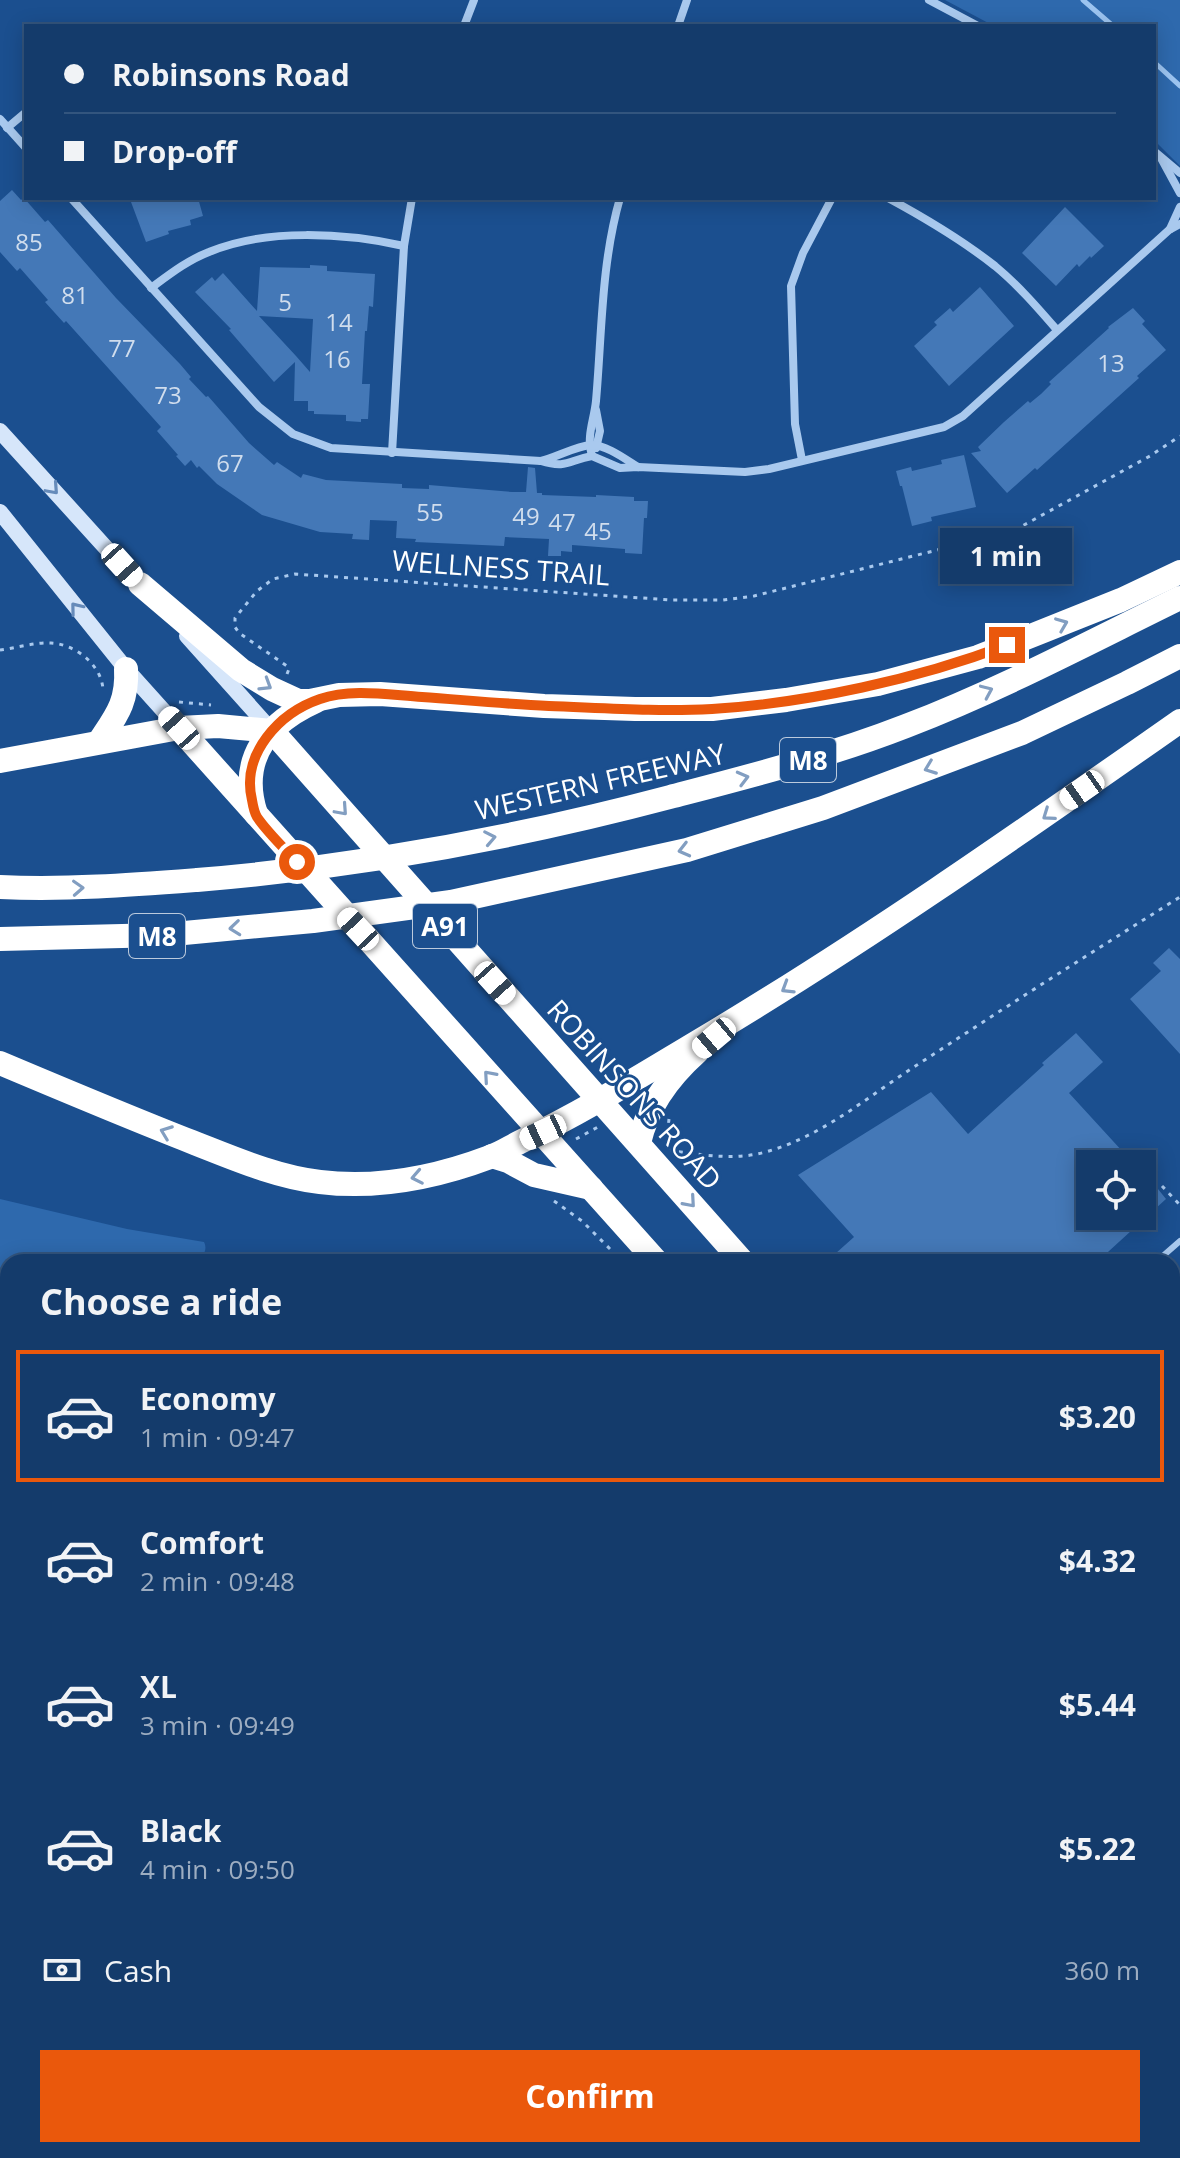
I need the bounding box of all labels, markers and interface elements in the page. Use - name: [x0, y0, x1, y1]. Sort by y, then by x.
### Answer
- text: Robinsons Road: [112, 54, 350, 95]
- text: Drop-off: [112, 131, 237, 172]
- house number: 85: [15, 225, 43, 258]
- house number: 81: [61, 278, 89, 311]
- house number: 5: [278, 285, 292, 318]
- house number: 14: [325, 305, 353, 338]
- house number: 77: [108, 331, 136, 364]
- house number: 16: [323, 342, 351, 375]
- house number: 13: [1097, 346, 1125, 379]
- house number: 73: [154, 378, 182, 411]
- house number: 67: [216, 446, 244, 479]
- one-way arrow: [43, 479, 57, 494]
- house number: 55: [416, 495, 444, 528]
- house number: 49: [512, 499, 540, 532]
- house number: 47: [548, 505, 576, 538]
- house number: 45: [584, 514, 612, 547]
- callout: 1 min: [941, 529, 1073, 585]
- text: 1 min: [970, 538, 1042, 574]
- car: [97, 539, 147, 591]
- street label: WELLNESS TRAIL: [391, 540, 611, 594]
- one-way arrow: [72, 603, 86, 618]
- one-way arrow: [1054, 618, 1068, 634]
- route end: [989, 627, 1025, 663]
- one-way arrow: [257, 675, 272, 691]
- one-way arrow: [979, 684, 993, 700]
- car: [154, 702, 204, 754]
- street label: WESTERN FREEWAY: [471, 734, 729, 828]
- road number: M8: [780, 738, 836, 782]
- one-way arrow: [924, 758, 938, 774]
- car: [1055, 766, 1109, 814]
- one-way arrow: [735, 771, 749, 788]
- one-way arrow: [332, 800, 347, 815]
- one-way arrow: [1042, 805, 1056, 820]
- one-way arrow: [483, 831, 497, 848]
- one-way arrow: [678, 841, 691, 858]
- route start: [279, 844, 315, 880]
- one-way arrow: [72, 880, 85, 897]
- car: [333, 903, 383, 955]
- road number: A91: [413, 904, 477, 948]
- road number: M8: [129, 914, 185, 958]
- one-way arrow: [228, 920, 241, 937]
- car: [470, 957, 520, 1009]
- one-way arrow: [781, 978, 796, 993]
- street label: ROBINSONS ROAD: [539, 991, 731, 1197]
- car: [688, 1013, 740, 1063]
- one-way arrow: [484, 1070, 498, 1085]
- car: [516, 1111, 570, 1153]
- one-way arrow: [160, 1125, 174, 1142]
- map controls: [1076, 1150, 1156, 1230]
- button: locate: [1076, 1150, 1156, 1230]
- one-way arrow: [411, 1168, 424, 1185]
- one-way arrow: [681, 1192, 695, 1207]
- text: Choose a ride: [40, 1277, 282, 1326]
- text: Economy: [140, 1378, 276, 1419]
- icon: car: [44, 1380, 116, 1452]
- text: $3.20: [1059, 1396, 1136, 1437]
- text: 1 min · 09:47: [140, 1419, 295, 1455]
- text: Comfort: [140, 1522, 264, 1563]
- icon: car: [44, 1524, 116, 1596]
- text: $4.32: [1059, 1540, 1136, 1581]
- text: 2 min · 09:48: [140, 1563, 295, 1599]
- text: XL: [140, 1666, 177, 1707]
- icon: car: [44, 1668, 116, 1740]
- text: $5.44: [1059, 1684, 1136, 1725]
- text: 3 min · 09:49: [140, 1707, 295, 1743]
- text: Black: [140, 1810, 221, 1851]
- icon: car: [44, 1812, 116, 1884]
- text: $5.22: [1059, 1828, 1136, 1869]
- text: 4 min · 09:50: [140, 1851, 295, 1887]
- icon: cash: [40, 1948, 84, 1992]
- text: Cash: [104, 1950, 172, 1991]
- text: 360 m: [1065, 1952, 1140, 1988]
- button: Confirm: [40, 2050, 1140, 2142]

